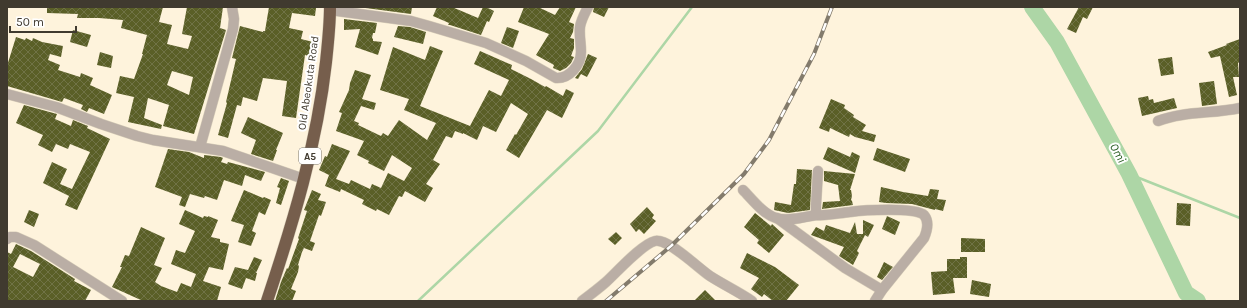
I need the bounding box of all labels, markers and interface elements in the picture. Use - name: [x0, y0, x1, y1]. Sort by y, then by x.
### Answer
- scale bar: [10, 8, 76, 34]
- text: 50 m: [16, 15, 44, 29]
- street label: Old Abeokuta Road: [295, 35, 322, 131]
- water label: Omi: [1107, 141, 1129, 165]
- road number: A5: [299, 148, 321, 164]

